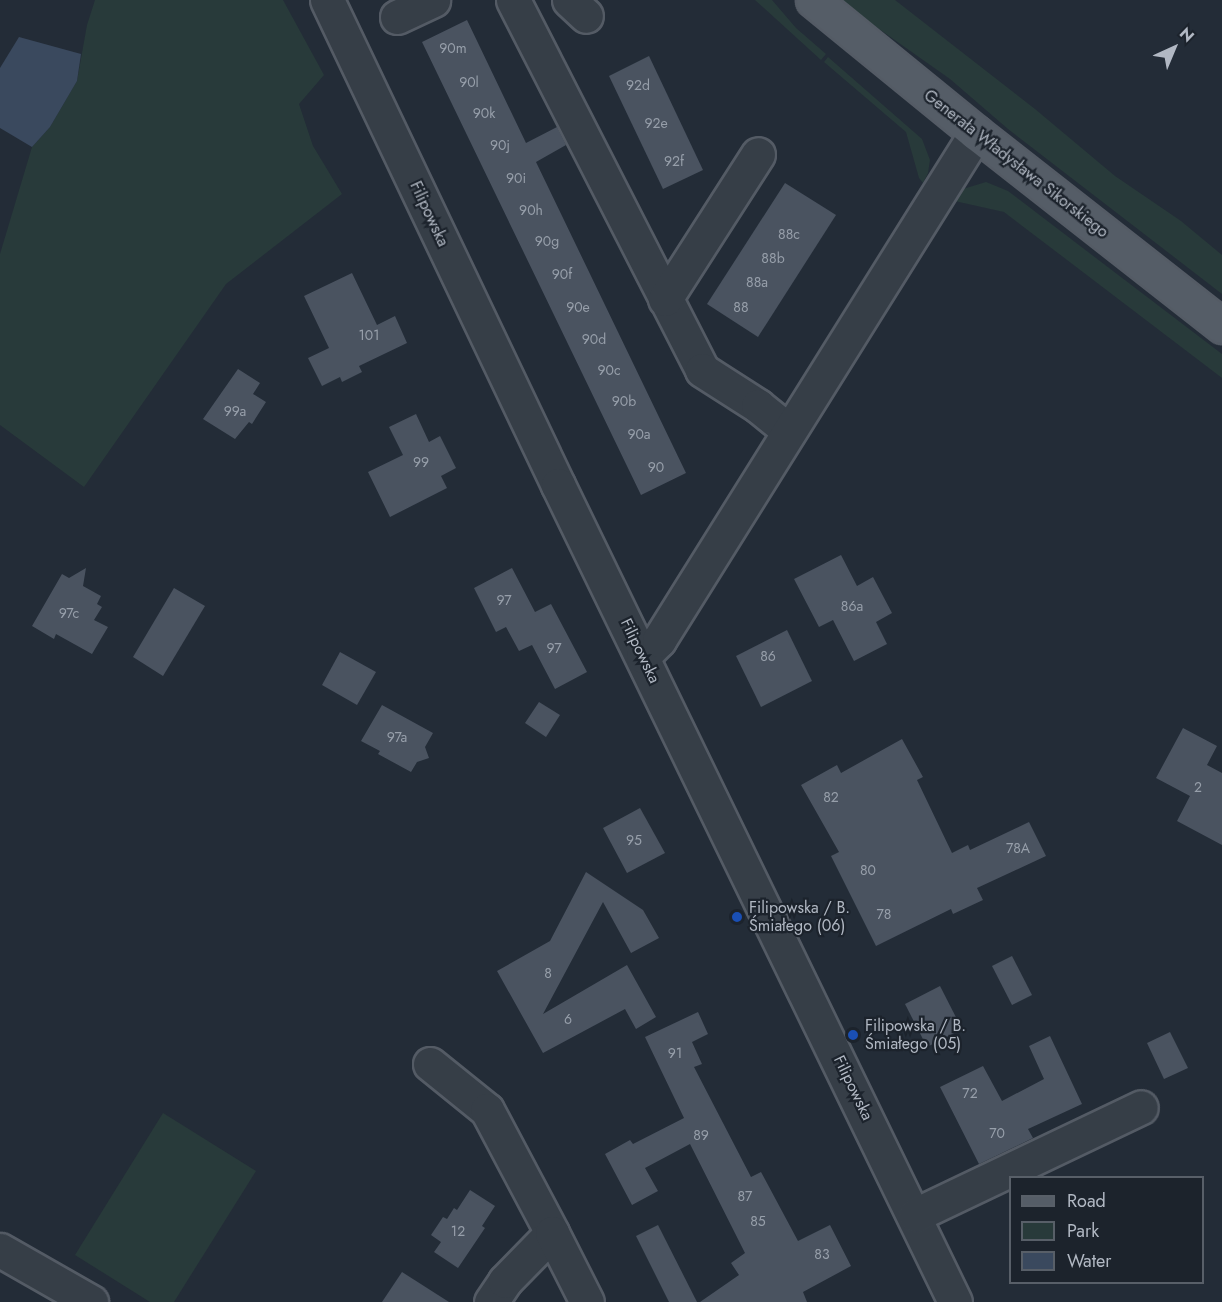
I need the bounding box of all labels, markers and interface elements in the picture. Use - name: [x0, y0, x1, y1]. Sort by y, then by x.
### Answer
- north arrow: [1144, 18, 1204, 78]
- text: N: [1174, 22, 1199, 47]
- house number: 90m: [439, 40, 467, 56]
- house number: 90l: [459, 74, 479, 90]
- house number: 92d: [626, 77, 650, 93]
- street label: Generała Władysława Sikorskiego: [920, 86, 1112, 242]
- house number: 90k: [473, 105, 495, 121]
- house number: 92e: [644, 115, 668, 131]
- house number: 90j: [490, 137, 510, 153]
- house number: 92f: [664, 153, 684, 169]
- house number: 90i: [506, 170, 526, 186]
- street label: Filipowska: [406, 178, 452, 250]
- house number: 90h: [519, 202, 543, 218]
- house number: 88c: [778, 226, 800, 242]
- house number: 90g: [535, 233, 559, 249]
- house number: 88b: [761, 250, 785, 266]
- house number: 90f: [552, 266, 572, 282]
- house number: 88a: [746, 274, 768, 290]
- house number: 90e: [566, 299, 590, 315]
- house number: 88: [733, 299, 749, 315]
- house number: 101: [359, 327, 379, 343]
- house number: 90d: [582, 331, 606, 347]
- house number: 90c: [597, 362, 621, 378]
- house number: 90b: [612, 393, 636, 409]
- house number: 99a: [224, 403, 246, 419]
- house number: 90a: [627, 426, 651, 442]
- house number: 99: [413, 454, 429, 470]
- house number: 90: [648, 459, 664, 475]
- house number: 97: [497, 592, 511, 608]
- house number: 86a: [841, 598, 863, 614]
- house number: 97c: [59, 605, 79, 621]
- street label: Filipowska: [616, 615, 664, 687]
- house number: 97: [547, 640, 561, 656]
- house number: 86: [760, 648, 776, 664]
- house number: 97a: [387, 729, 407, 745]
- house number: 2: [1194, 779, 1202, 795]
- house number: 82: [823, 789, 839, 805]
- house number: 95: [626, 832, 642, 848]
- house number: 78A: [1006, 840, 1030, 856]
- house number: 80: [860, 862, 876, 878]
- place label: Filipowska / B. Śmiałego (06): [749, 898, 850, 936]
- house number: 78: [877, 906, 891, 922]
- marker: Filipowska / B. Śmiałego (06): [730, 910, 744, 924]
- house number: 8: [544, 965, 552, 981]
- house number: 6: [564, 1011, 572, 1027]
- place label: Filipowska / B. Śmiałego (05): [865, 1016, 966, 1054]
- marker: Filipowska / B. Śmiałego (05): [846, 1028, 860, 1042]
- house number: 91: [668, 1045, 682, 1061]
- street label: Filipowska: [829, 1052, 877, 1124]
- house number: 72: [962, 1085, 978, 1101]
- house number: 70: [989, 1125, 1005, 1141]
- house number: 89: [693, 1127, 709, 1143]
- legend: [1009, 1176, 1204, 1284]
- house number: 87: [738, 1188, 752, 1204]
- text: Road: [1067, 1188, 1106, 1214]
- house number: 85: [750, 1213, 766, 1229]
- text: Park: [1067, 1218, 1099, 1244]
- house number: 12: [451, 1223, 465, 1239]
- house number: 83: [814, 1246, 830, 1262]
- text: Water: [1067, 1248, 1111, 1274]

